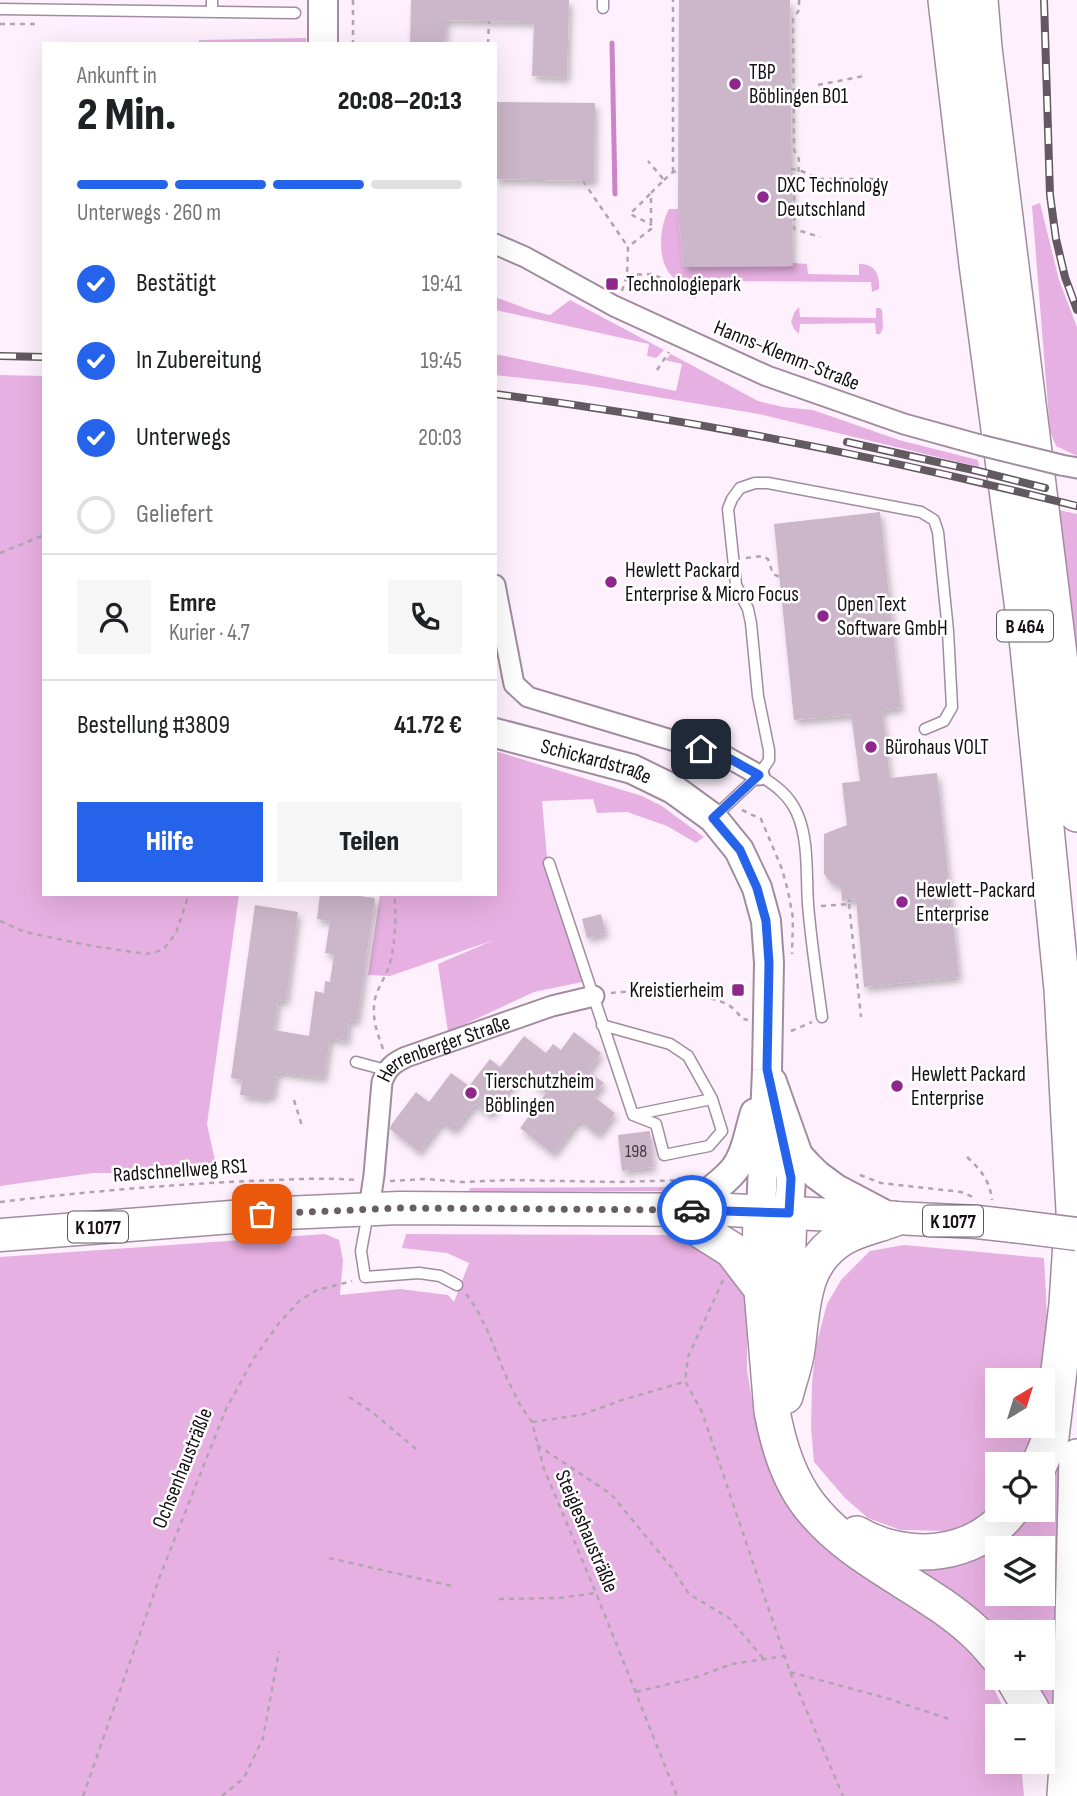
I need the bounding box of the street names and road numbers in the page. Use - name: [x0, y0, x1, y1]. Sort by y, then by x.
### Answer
- street label: Hanns-Klemm-Straße: [710, 315, 863, 396]
- road number: B 464: [997, 610, 1053, 642]
- street label: Schickardstraße: [538, 734, 656, 790]
- street label: Herrenberger Straße: [372, 1010, 513, 1086]
- street label: Radschnellweg RS1: [112, 1153, 248, 1188]
- road number: K 1077: [923, 1205, 983, 1236]
- road number: K 1077: [68, 1212, 128, 1242]
- street label: Ochsenhausträßle: [147, 1404, 218, 1532]
- street label: Steigleshausträßle: [550, 1466, 624, 1596]

